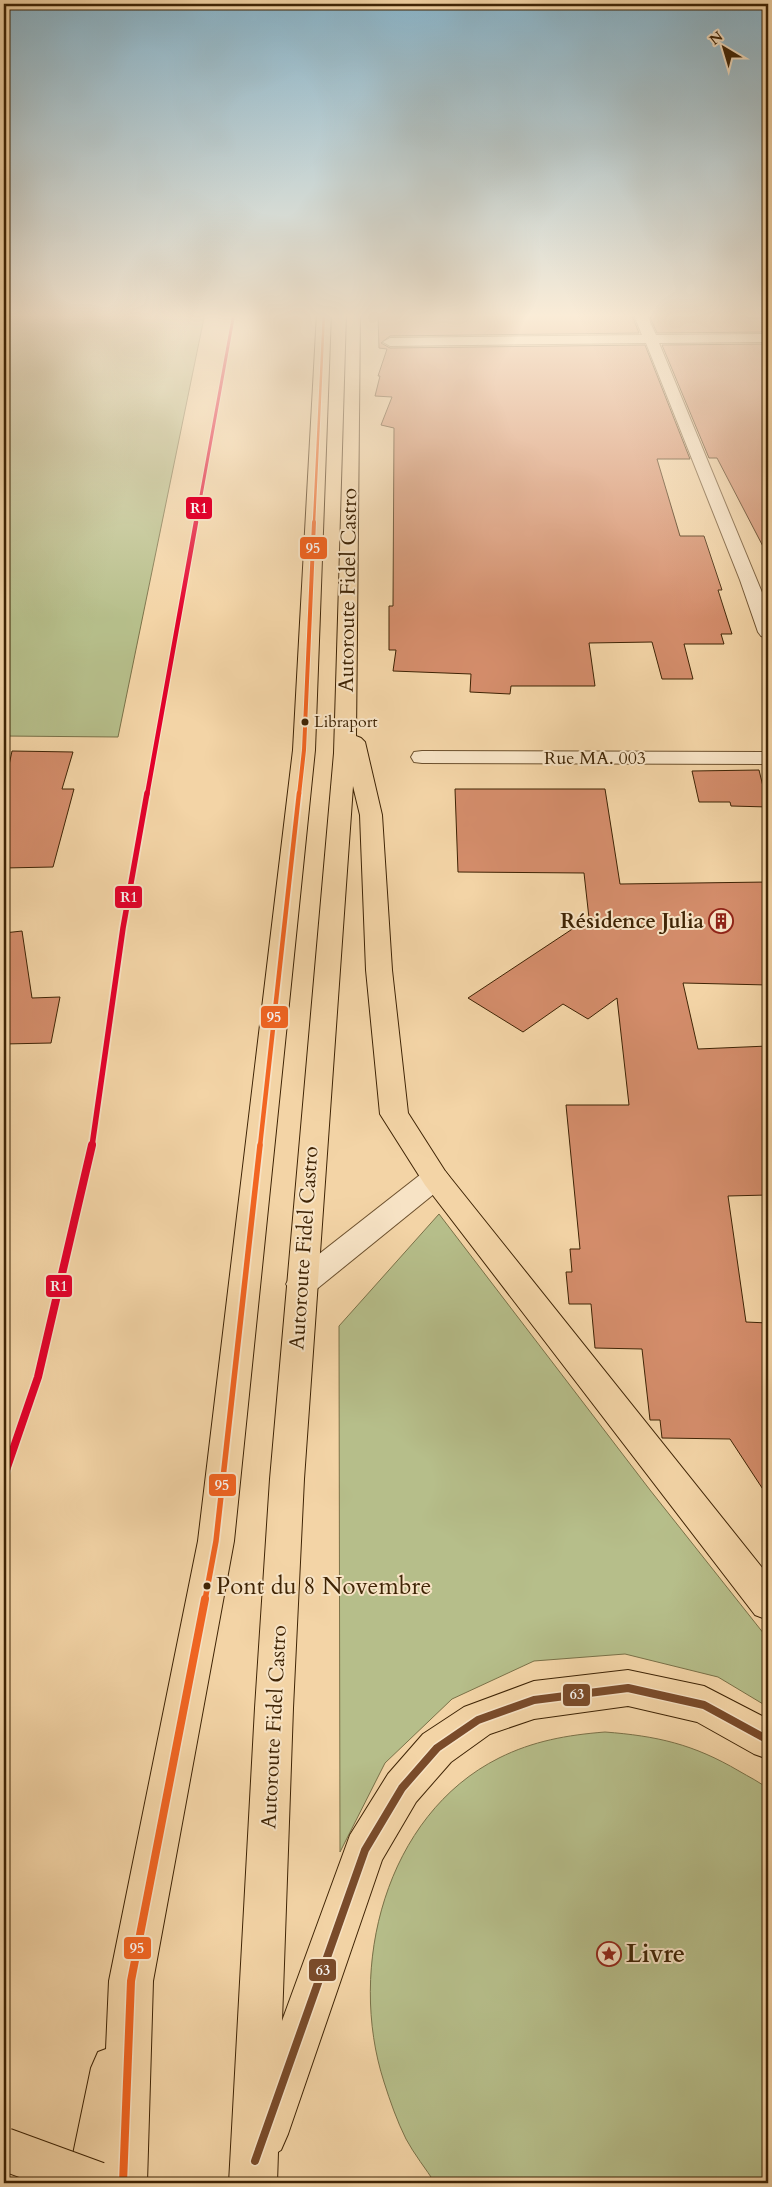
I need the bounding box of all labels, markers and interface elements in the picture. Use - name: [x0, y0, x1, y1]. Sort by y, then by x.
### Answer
- north arrow: [700, 22, 750, 72]
- text: N: [706, 27, 727, 49]
- street label: Autoroute Fidel Castro: [332, 488, 364, 692]
- line badge: R1: [185, 496, 213, 520]
- text: R1: [190, 499, 208, 518]
- line badge: 95: [299, 536, 328, 560]
- text: 95: [306, 539, 320, 558]
- place label: Libraport: [314, 711, 378, 733]
- marker: Libraport: [300, 717, 310, 727]
- street label: Rue MA. 003: [544, 746, 646, 771]
- line badge: R1: [114, 885, 143, 909]
- text: R1: [120, 888, 138, 907]
- place label: Résidence Julia: [560, 907, 705, 936]
- building icon: Résidence Julia: [708, 908, 734, 934]
- line badge: 95: [260, 1005, 289, 1029]
- text: 95: [267, 1008, 281, 1027]
- street label: Autoroute Fidel Castro: [282, 1145, 326, 1351]
- line badge: R1: [45, 1274, 73, 1298]
- text: R1: [50, 1277, 68, 1296]
- line badge: 95: [208, 1473, 237, 1497]
- text: 95: [215, 1476, 229, 1495]
- place label: Pont du 8 Novembre: [216, 1570, 431, 1603]
- marker: Pont du 8 Novembre: [202, 1581, 212, 1591]
- street label: Autoroute Fidel Castro: [254, 1624, 294, 1830]
- line badge: 63: [562, 1683, 591, 1707]
- text: 63: [570, 1685, 584, 1704]
- line badge: 95: [123, 1936, 152, 1960]
- place label: Livre: [626, 1937, 685, 1971]
- text: 95: [130, 1939, 144, 1958]
- place icon: Livre: [596, 1941, 622, 1967]
- line badge: 63: [308, 1958, 337, 1982]
- text: 63: [316, 1961, 330, 1980]

